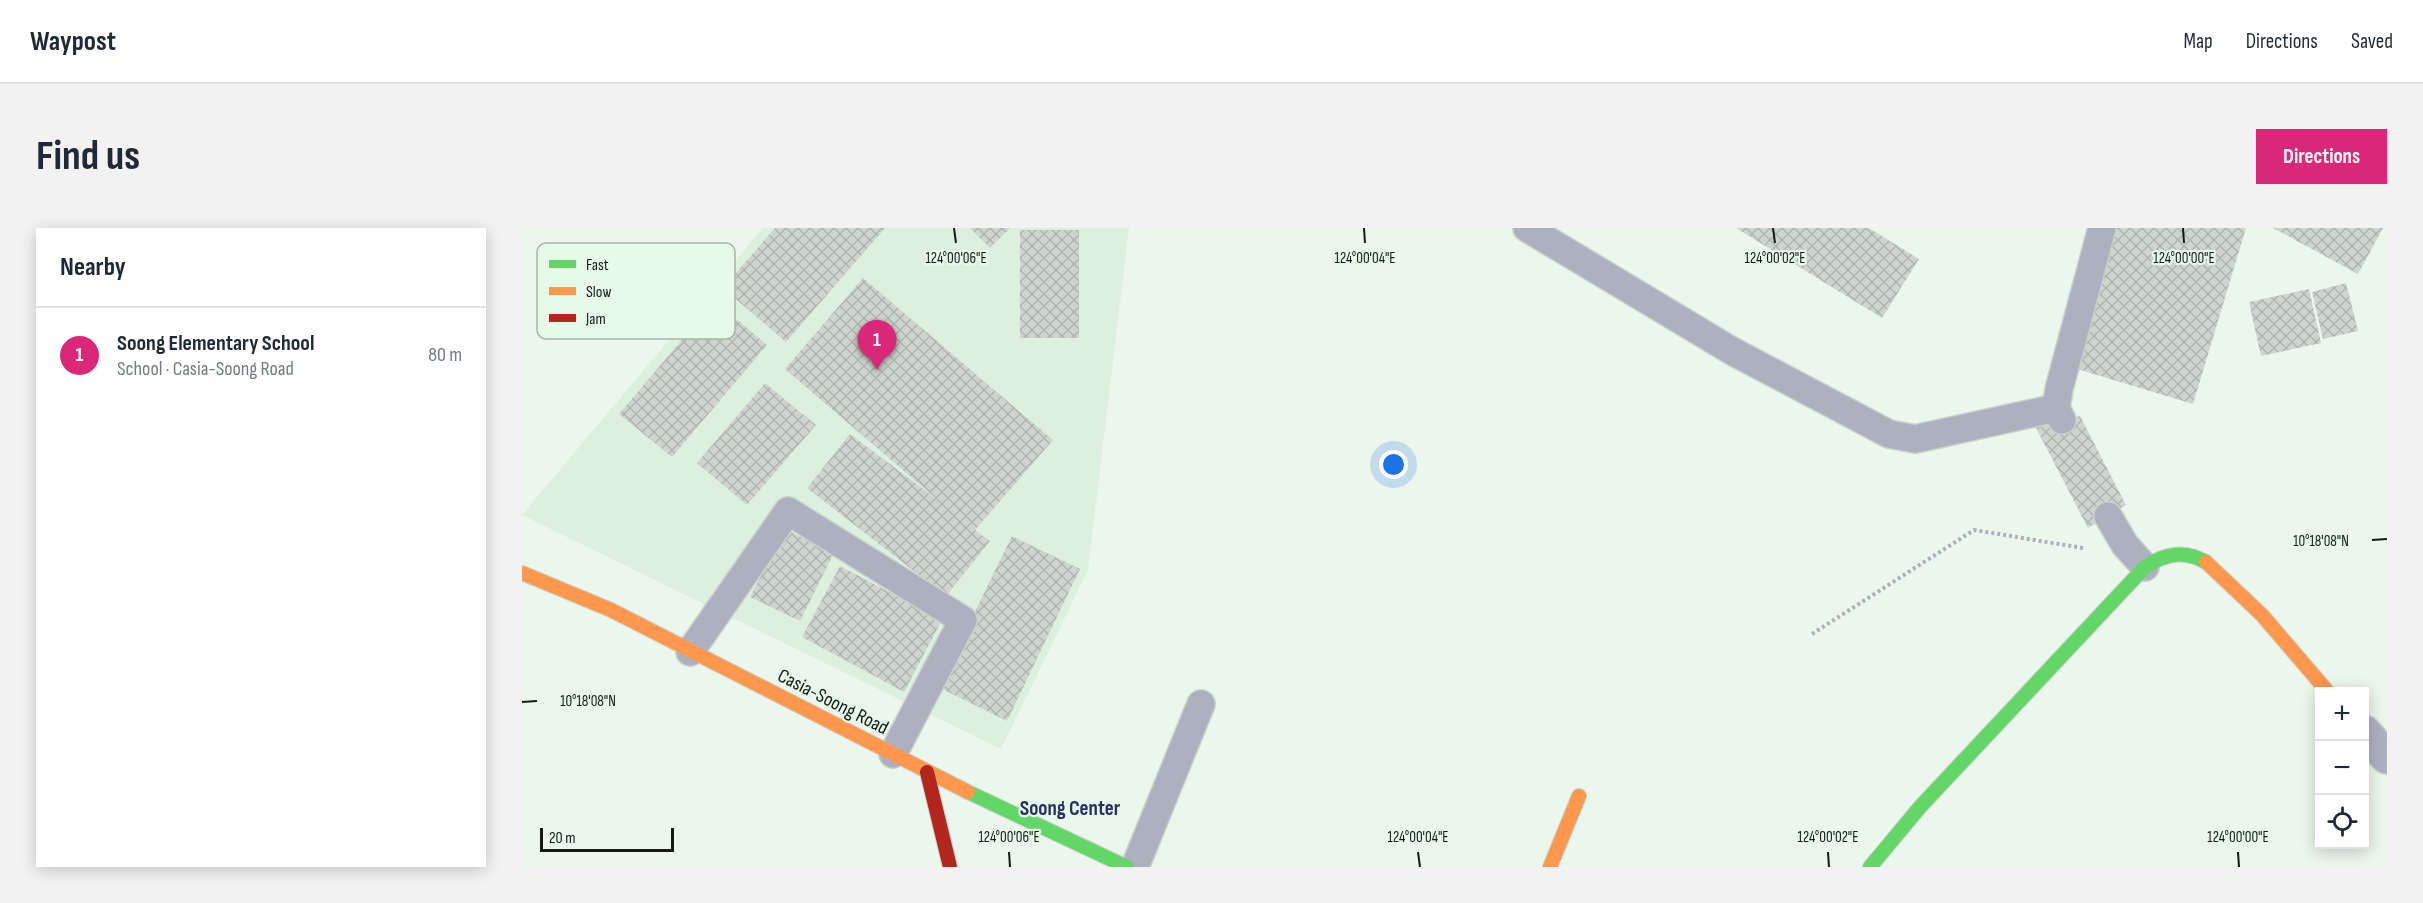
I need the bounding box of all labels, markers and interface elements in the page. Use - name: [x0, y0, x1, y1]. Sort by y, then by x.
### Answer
- text: Waypost: [30, 25, 116, 58]
- text: Map: [2183, 29, 2213, 54]
- text: Directions: [2246, 29, 2318, 54]
- text: Saved: [2351, 29, 2393, 54]
- button: Directions: [2256, 129, 2387, 184]
- text: Find us: [36, 131, 140, 182]
- legend: [537, 243, 735, 339]
- text: 124°00'06"E: [925, 249, 987, 268]
- text: 124°00'04"E: [1335, 249, 1395, 268]
- text: 124°00'02"E: [1745, 249, 1805, 268]
- text: 124°00'00"E: [2153, 249, 2215, 268]
- text: Nearby: [60, 252, 126, 283]
- text: Fast: [586, 256, 609, 275]
- text: Slow: [586, 283, 611, 302]
- text: Jam: [585, 310, 606, 329]
- pin: 1: [858, 320, 896, 370]
- text: Soong Elementary School: [117, 330, 314, 357]
- text: 1: [76, 343, 83, 367]
- text: 80 m: [428, 343, 462, 367]
- text: School · Casia-Soong Road: [117, 357, 294, 381]
- your location: [1379, 450, 1408, 479]
- text: 10°18'08"N: [2293, 532, 2349, 551]
- street label: Casia-Soong Road: [774, 664, 892, 740]
- map controls: [2315, 687, 2369, 849]
- button: +: [2315, 687, 2369, 741]
- text: 10°18'08"N: [560, 692, 616, 711]
- button: −: [2315, 741, 2369, 795]
- button: locate: [2315, 795, 2369, 849]
- district label: Soong Center: [1020, 796, 1121, 821]
- scale bar: [540, 825, 674, 852]
- text: 124°00'06"E: [978, 828, 1040, 847]
- text: 124°00'04"E: [1388, 828, 1448, 847]
- text: 124°00'02"E: [1798, 828, 1858, 847]
- text: 124°00'00"E: [2207, 828, 2269, 847]
- text: 20 m: [549, 829, 576, 848]

